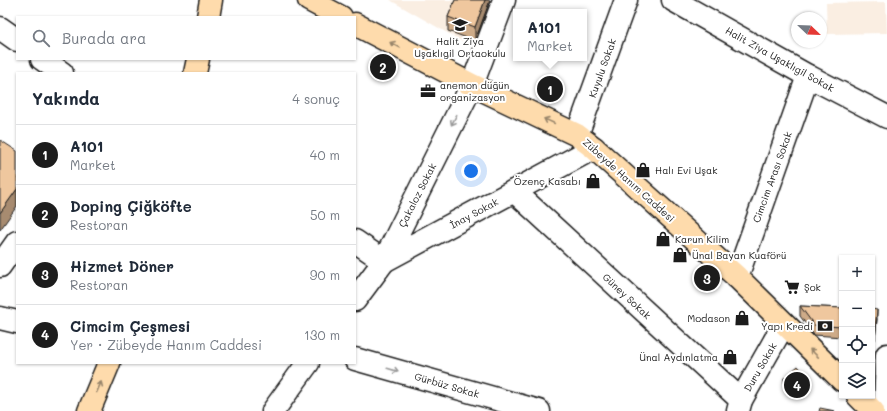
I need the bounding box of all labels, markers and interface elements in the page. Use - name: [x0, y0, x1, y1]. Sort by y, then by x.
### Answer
- popup: [513, 9, 587, 61]
- north arrow: [791, 12, 827, 48]
- search box: [16, 16, 356, 60]
- school or university icon: Halit Ziya Uşaklıgil Ortaokulu: [451, 16, 469, 34]
- text: A101: [527, 17, 561, 37]
- street label: Halit Ziya Uşaklıgil Sokak: [723, 23, 837, 95]
- icon: search: [30, 27, 52, 49]
- text: Burada ara: [62, 28, 146, 48]
- place label: Halit Ziya Uşaklıgil Ortaokulu: [414, 34, 506, 60]
- text: Market: [527, 37, 573, 54]
- street label: Kuyulu Sokak: [585, 37, 619, 99]
- one-way arrow: [389, 41, 401, 48]
- pin: 2: [370, 52, 396, 82]
- pin: 1: [537, 74, 563, 104]
- place label: anemon düğün organizasyon: [440, 78, 509, 104]
- office icon: anemon düğün organizasyon: [419, 82, 437, 100]
- text: Yakında: [32, 87, 100, 109]
- text: 4 sonuç: [292, 90, 340, 107]
- one-way arrow: [450, 114, 457, 126]
- one-way arrow: [543, 117, 555, 124]
- street label: Cimcim Arası Sokak: [749, 129, 795, 225]
- street label: Zübeyde Hanım Caddesi: [580, 135, 678, 225]
- text: A101: [70, 136, 103, 156]
- text: 1: [42, 146, 48, 163]
- text: 40 m: [310, 146, 340, 163]
- text: Market: [70, 156, 116, 173]
- street label: Çakaloz Sokak: [395, 160, 439, 230]
- your location: [461, 161, 481, 181]
- shop icon: Halı Evi Uşak: [634, 161, 652, 179]
- place label: Halı Evi Uşak: [655, 163, 718, 177]
- shop icon: Özenç Kasabı: [584, 172, 602, 190]
- place label: Özenç Kasabı: [514, 174, 581, 188]
- street label: İnay Sokak: [447, 194, 501, 232]
- text: Doping Çiğköfte: [70, 196, 192, 216]
- text: 2: [41, 206, 49, 223]
- text: 50 m: [310, 206, 340, 223]
- text: Restoran: [70, 216, 128, 233]
- shop icon: Karun Kilim: [654, 230, 672, 248]
- place label: Karun Kilim: [675, 232, 729, 246]
- shop icon: Ünal Bayan Kuaförü: [671, 246, 689, 264]
- place label: Ünal Bayan Kuaförü: [692, 248, 786, 262]
- map controls: [839, 255, 875, 399]
- button: +: [839, 255, 875, 291]
- text: Hizmet Döner: [70, 256, 174, 276]
- pin: 3: [694, 263, 720, 293]
- text: 3: [41, 266, 49, 283]
- text: 90 m: [310, 266, 340, 283]
- street label: Güney Sokak: [600, 270, 654, 322]
- text: Restoran: [70, 276, 128, 293]
- supermarket icon: Şok: [783, 278, 801, 296]
- place label: Şok: [804, 280, 821, 294]
- button: −: [839, 291, 875, 327]
- shop icon: Modason: [733, 309, 751, 327]
- place label: Modason: [687, 311, 730, 325]
- text: Cimcim Çeşmesi: [70, 316, 191, 336]
- bank icon: Yapı Kredi: [816, 317, 834, 335]
- place label: Yapı Kredi: [761, 319, 813, 333]
- text: 4: [41, 326, 49, 343]
- text: 130 m: [304, 326, 340, 343]
- button: locate: [839, 327, 875, 363]
- text: Yer · Zübeyde Hanım Caddesi: [70, 336, 262, 353]
- street label: Duru Sokak: [740, 340, 780, 394]
- shop icon: Ünal Aydınlatma: [721, 348, 739, 366]
- one-way arrow: [809, 348, 819, 358]
- place label: Ünal Aydınlatma: [639, 350, 718, 364]
- button: layers: [839, 363, 875, 399]
- one-way arrow: [386, 366, 399, 374]
- street label: Gürbüz Sokak: [413, 369, 481, 401]
- pin: 4: [784, 370, 810, 400]
- one-way arrow: [96, 381, 103, 393]

